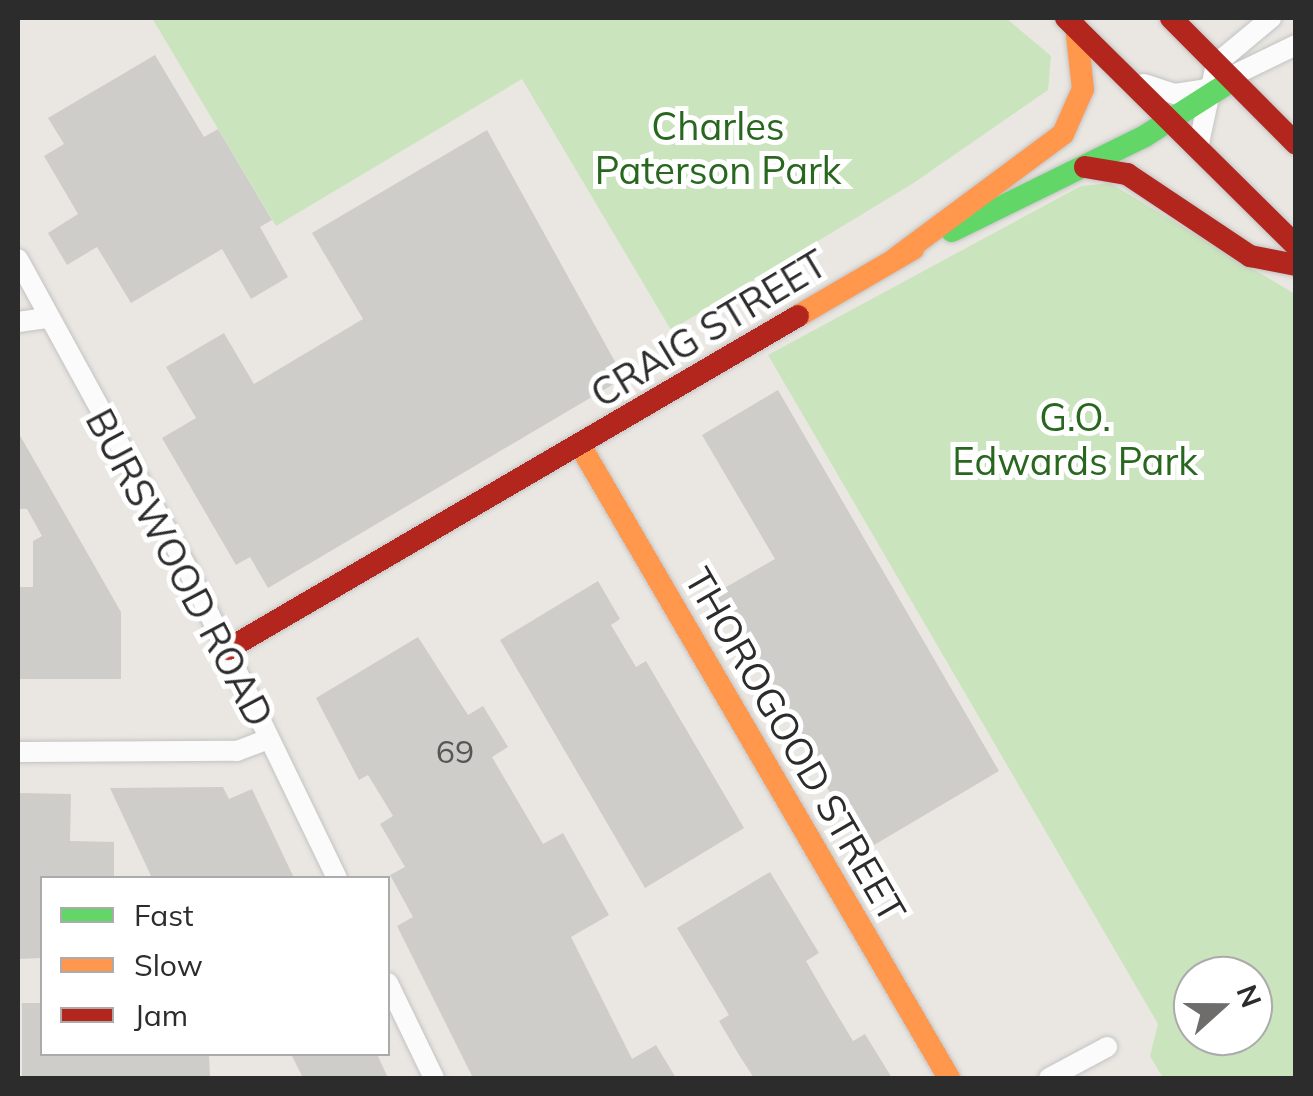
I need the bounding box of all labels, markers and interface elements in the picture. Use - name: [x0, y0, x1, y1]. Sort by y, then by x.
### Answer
- park label: Charles Paterson Park: [595, 104, 841, 193]
- street label: CRAIG STREET: [583, 241, 835, 417]
- park label: G.O. Edwards Park: [952, 395, 1198, 484]
- street label: BURSWOOD ROAD: [76, 401, 282, 735]
- street label: THOROGOOD STREET: [675, 560, 915, 930]
- house number: 69: [436, 732, 474, 770]
- legend: [40, 876, 390, 1056]
- text: Fast: [134, 896, 194, 934]
- text: Slow: [134, 946, 203, 984]
- north arrow: [1173, 956, 1273, 1056]
- text: N: [1229, 980, 1270, 1012]
- text: Jam: [134, 996, 188, 1034]

